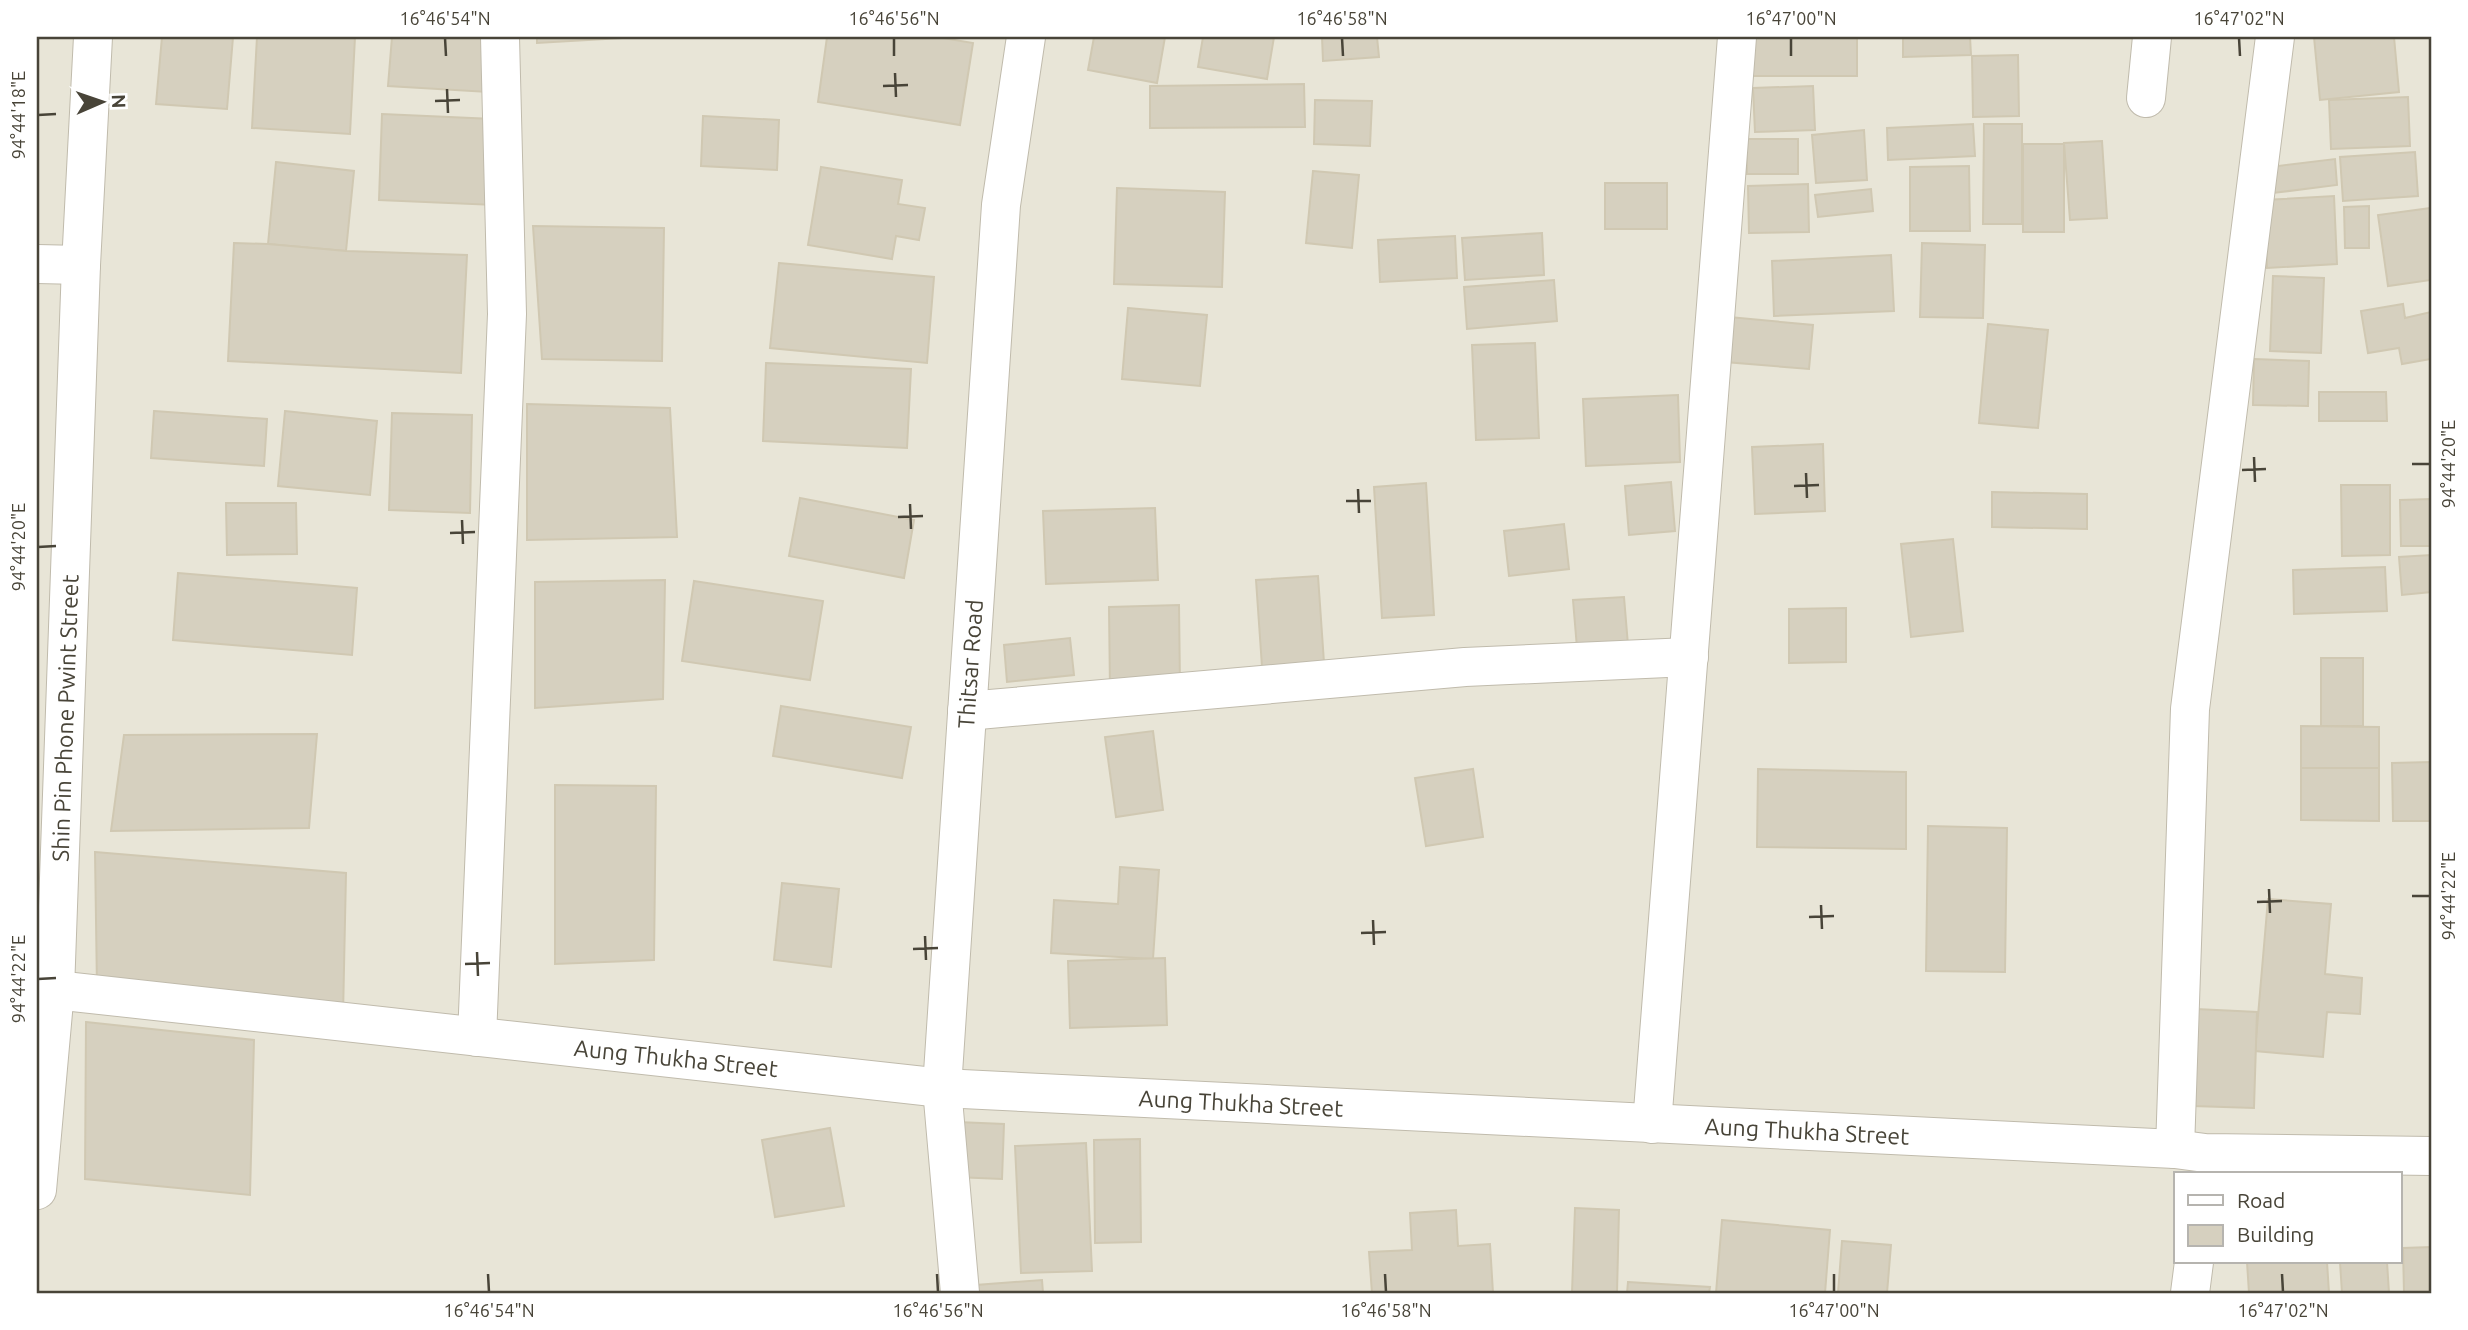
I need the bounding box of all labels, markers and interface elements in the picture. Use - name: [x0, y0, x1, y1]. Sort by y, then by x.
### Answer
- text: 16°46'54"N: [399, 8, 491, 28]
- text: 16°46'56"N: [848, 8, 940, 28]
- text: 16°46'58"N: [1296, 8, 1388, 28]
- text: 16°47'00"N: [1745, 8, 1837, 28]
- text: 16°47'02"N: [2193, 8, 2285, 28]
- north arrow: [66, 66, 136, 136]
- text: 94°44'18"E: [8, 71, 28, 159]
- text: N: [108, 94, 130, 109]
- text: 94°44'20"E: [2438, 420, 2458, 508]
- text: 94°44'20"E: [8, 503, 28, 591]
- street label: Shin Pin Phone Pwint Street: [47, 574, 83, 862]
- street label: Thitsar Road: [953, 599, 987, 729]
- text: 94°44'22"E: [2438, 852, 2458, 940]
- text: 94°44'22"E: [8, 935, 28, 1023]
- street label: Aung Thukha Street: [573, 1035, 779, 1081]
- street label: Aung Thukha Street: [1138, 1085, 1344, 1121]
- street label: Aung Thukha Street: [1704, 1113, 1910, 1149]
- legend: [2174, 1172, 2402, 1264]
- text: Road: [2237, 1188, 2285, 1212]
- text: Building: [2237, 1222, 2314, 1246]
- text: 16°46'54"N: [443, 1300, 535, 1320]
- text: 16°46'56"N: [892, 1300, 984, 1320]
- text: 16°46'58"N: [1340, 1300, 1432, 1320]
- text: 16°47'00"N: [1788, 1300, 1880, 1320]
- text: 16°47'02"N: [2237, 1300, 2329, 1320]

